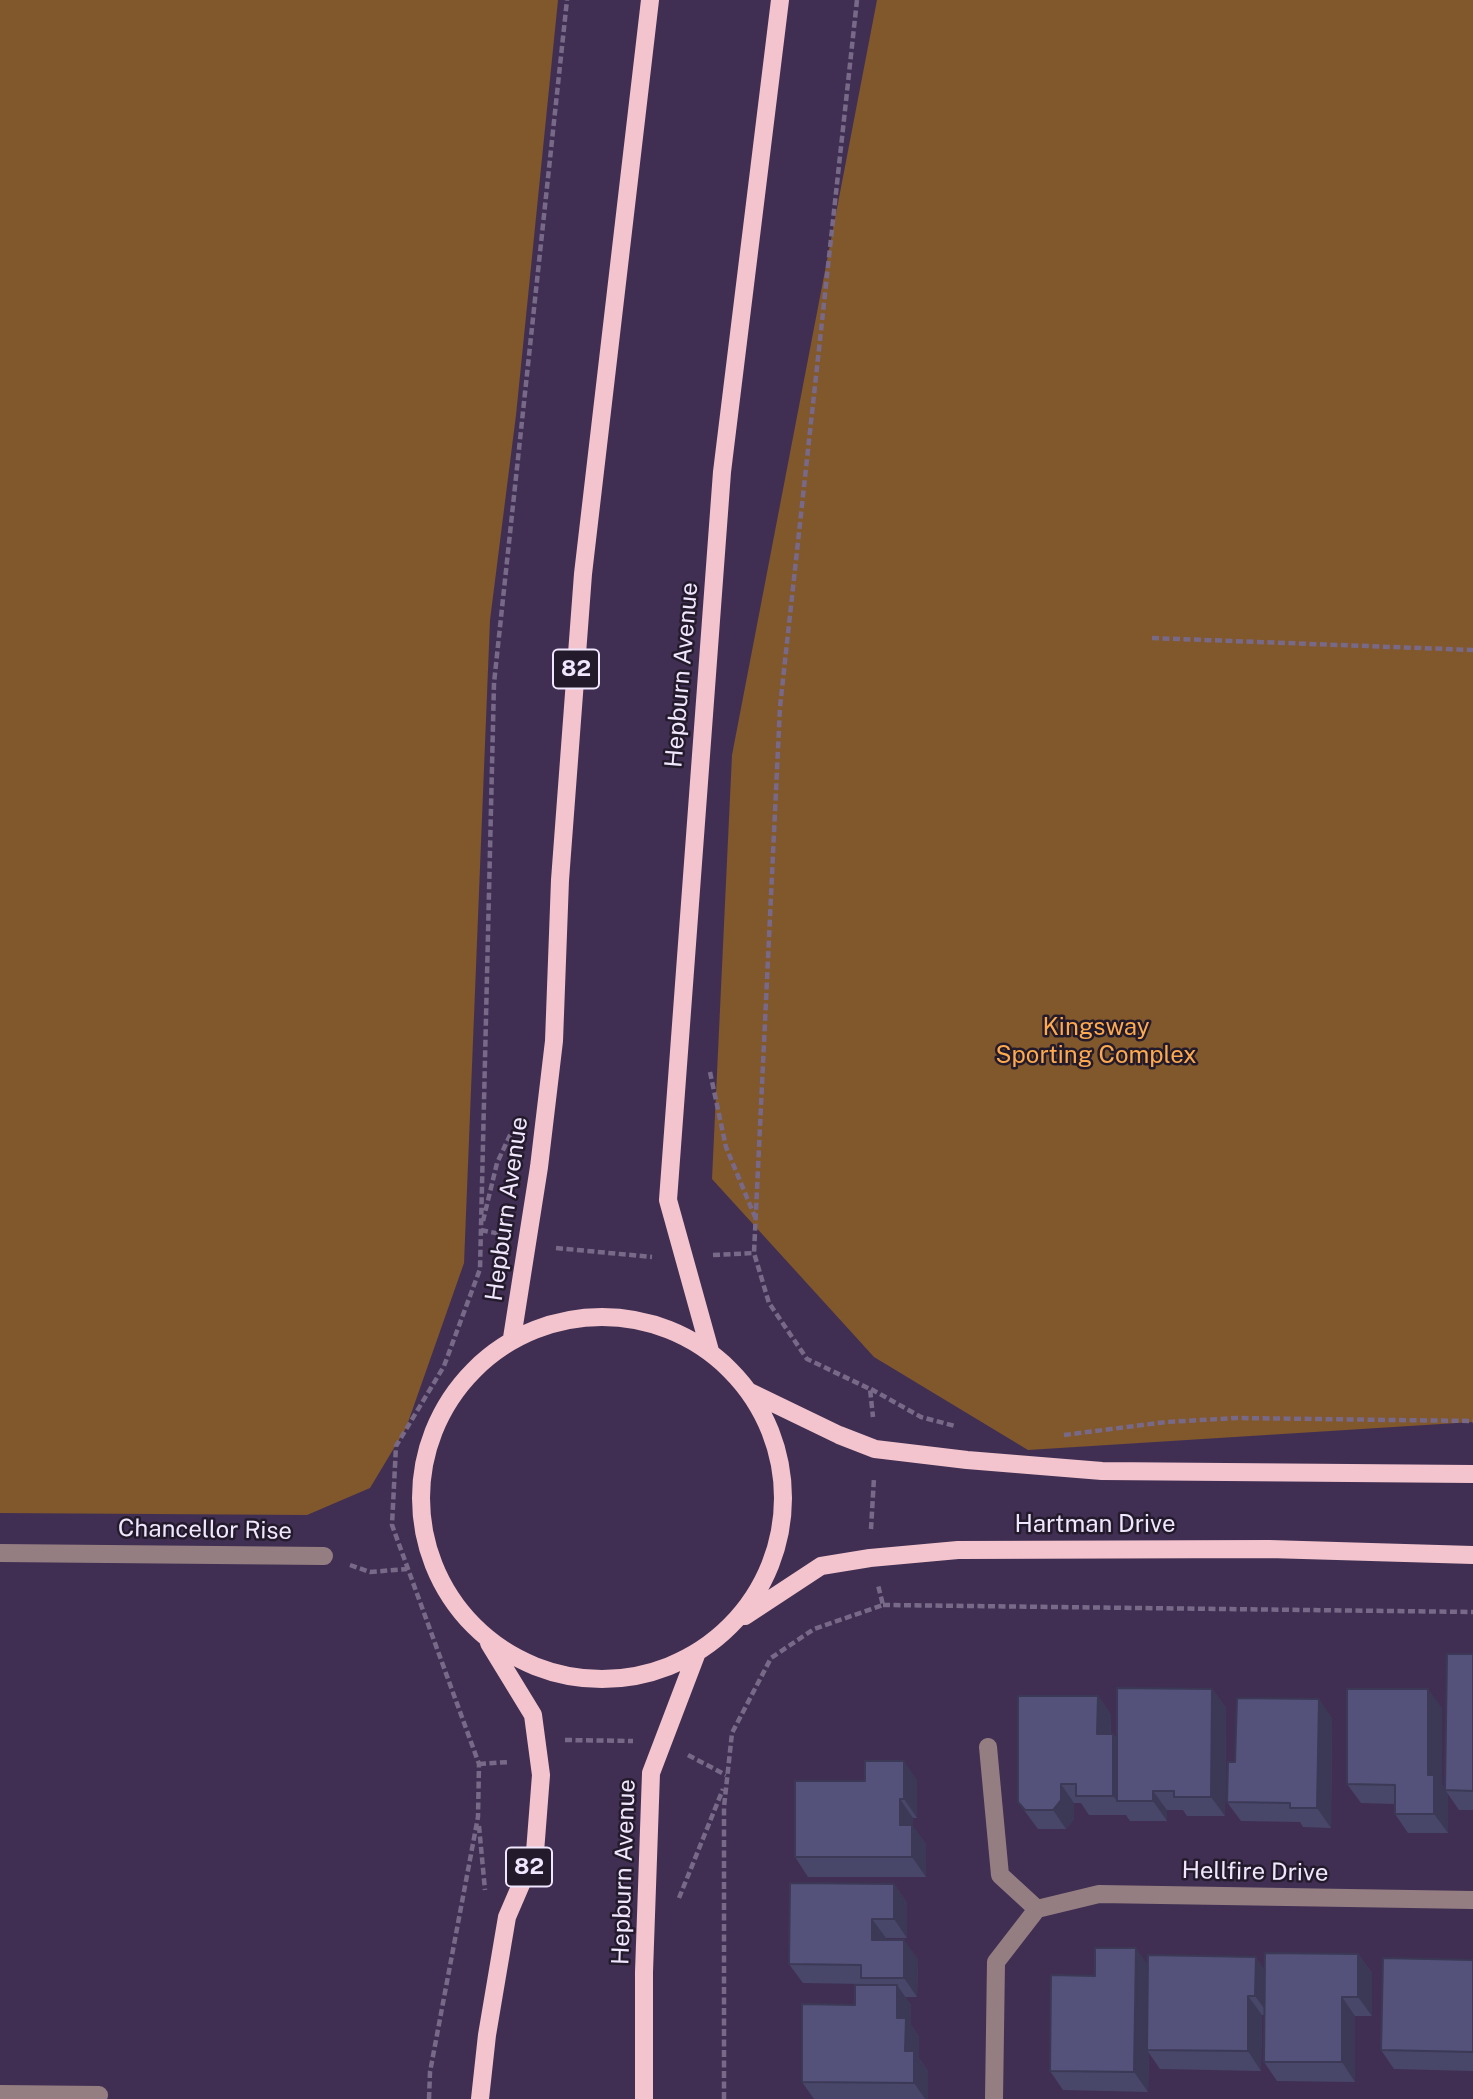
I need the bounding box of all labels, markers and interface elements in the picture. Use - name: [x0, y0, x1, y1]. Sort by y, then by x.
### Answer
- street label: Hepburn Avenue: [660, 581, 704, 769]
- road number: 82: [553, 650, 599, 688]
- park label: Kingsway Sporting Complex: [995, 1014, 1197, 1070]
- street label: Hepburn Avenue: [480, 1115, 534, 1303]
- street label: Hartman Drive: [1014, 1511, 1176, 1539]
- street label: Chancellor Rise: [118, 1514, 292, 1546]
- street label: Hepburn Avenue: [606, 1779, 642, 1965]
- road number: 82: [506, 1848, 552, 1886]
- street label: Hellfire Drive: [1181, 1856, 1329, 1888]

